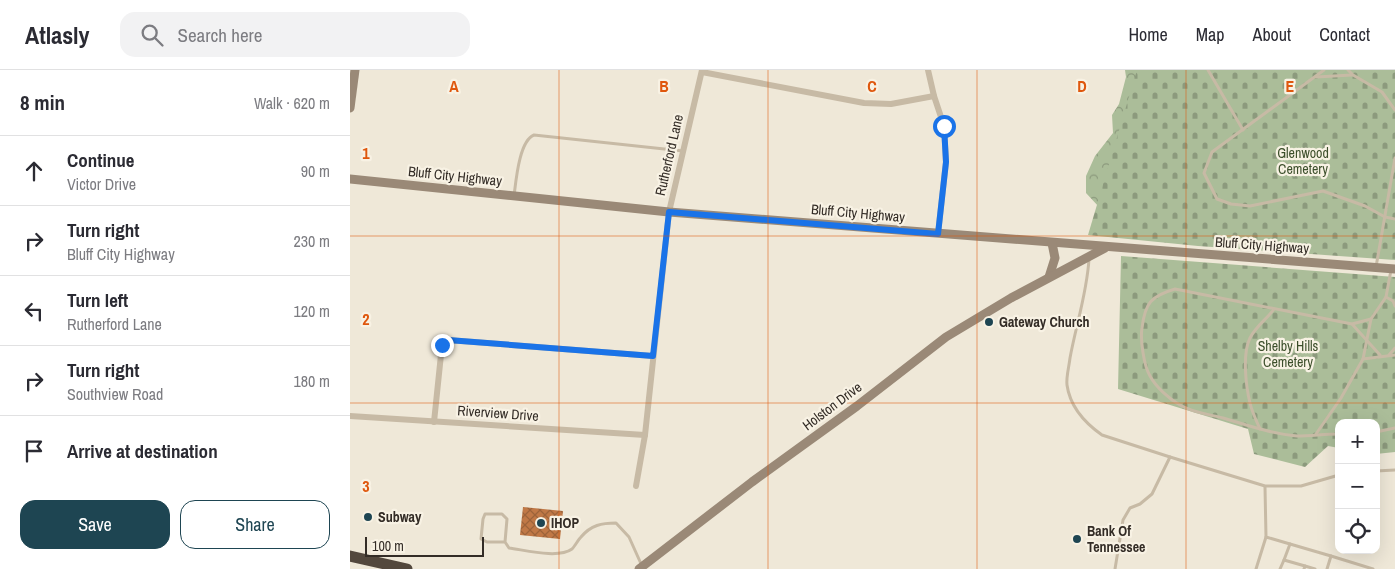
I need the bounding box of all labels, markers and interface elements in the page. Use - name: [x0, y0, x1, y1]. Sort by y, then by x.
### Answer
- search box: [120, 12, 470, 57]
- text: Atlasly: [25, 19, 90, 51]
- icon: search: [138, 21, 166, 49]
- text: Search here: [178, 22, 262, 48]
- text: Home: [1128, 22, 1168, 47]
- text: Map: [1196, 22, 1225, 47]
- text: About: [1253, 22, 1291, 47]
- text: Contact: [1319, 22, 1370, 47]
- text: A: [449, 75, 459, 97]
- text: B: [659, 75, 669, 97]
- text: C: [867, 75, 877, 97]
- text: D: [1077, 75, 1087, 97]
- text: E: [1286, 75, 1295, 97]
- text: 8 min: [20, 88, 65, 117]
- text: Walk · 620 m: [254, 92, 330, 114]
- street label: Rutherford Lane: [651, 113, 687, 197]
- route start: [933, 115, 956, 138]
- text: 1: [362, 142, 370, 164]
- park label: Glenwood Cemetery: [1277, 144, 1329, 178]
- text: Continue: [67, 147, 135, 173]
- icon: ahead: [20, 157, 48, 185]
- text: 90 m: [301, 160, 330, 182]
- street label: Bluff City Highway: [407, 162, 503, 190]
- text: Victor Drive: [67, 173, 136, 195]
- street label: Bluff City Highway: [810, 200, 906, 226]
- text: Turn right: [67, 217, 139, 243]
- icon: right: [20, 227, 48, 255]
- text: 230 m: [294, 230, 330, 252]
- street label: Bluff City Highway: [1214, 233, 1310, 257]
- text: Bluff City Highway: [67, 243, 175, 265]
- text: Turn left: [67, 287, 128, 313]
- icon: left: [20, 297, 48, 325]
- text: 120 m: [294, 300, 330, 322]
- text: 2: [362, 308, 370, 330]
- text: Rutherford Lane: [67, 313, 162, 335]
- place label: Gateway Church: [999, 313, 1090, 331]
- marker: Gateway Church: [983, 316, 995, 328]
- route end: [431, 334, 454, 357]
- park label: Shelby Hills Cemetery: [1258, 337, 1319, 371]
- text: Turn right: [67, 357, 139, 383]
- icon: right: [20, 367, 48, 395]
- text: 180 m: [294, 370, 330, 392]
- street label: Holston Drive: [799, 378, 865, 434]
- text: Southview Road: [67, 383, 163, 405]
- street label: Riverview Drive: [457, 401, 539, 425]
- map controls: [1335, 419, 1380, 554]
- button: +: [1335, 419, 1380, 464]
- icon: arrive: [20, 437, 48, 465]
- text: Arrive at destination: [67, 438, 218, 464]
- button: −: [1335, 464, 1380, 509]
- text: 3: [362, 475, 370, 497]
- button: Save: [20, 500, 170, 549]
- button: Share: [180, 500, 330, 549]
- place label: Subway: [378, 508, 422, 526]
- button: locate: [1335, 509, 1380, 554]
- marker: Subway: [362, 511, 374, 523]
- place label: IHOP: [551, 514, 579, 532]
- marker: IHOP: [535, 517, 547, 529]
- place label: Bank Of Tennessee: [1087, 522, 1146, 556]
- marker: Bank Of Tennessee: [1071, 533, 1083, 545]
- scale bar: [365, 534, 484, 557]
- text: 100 m: [372, 537, 404, 555]

